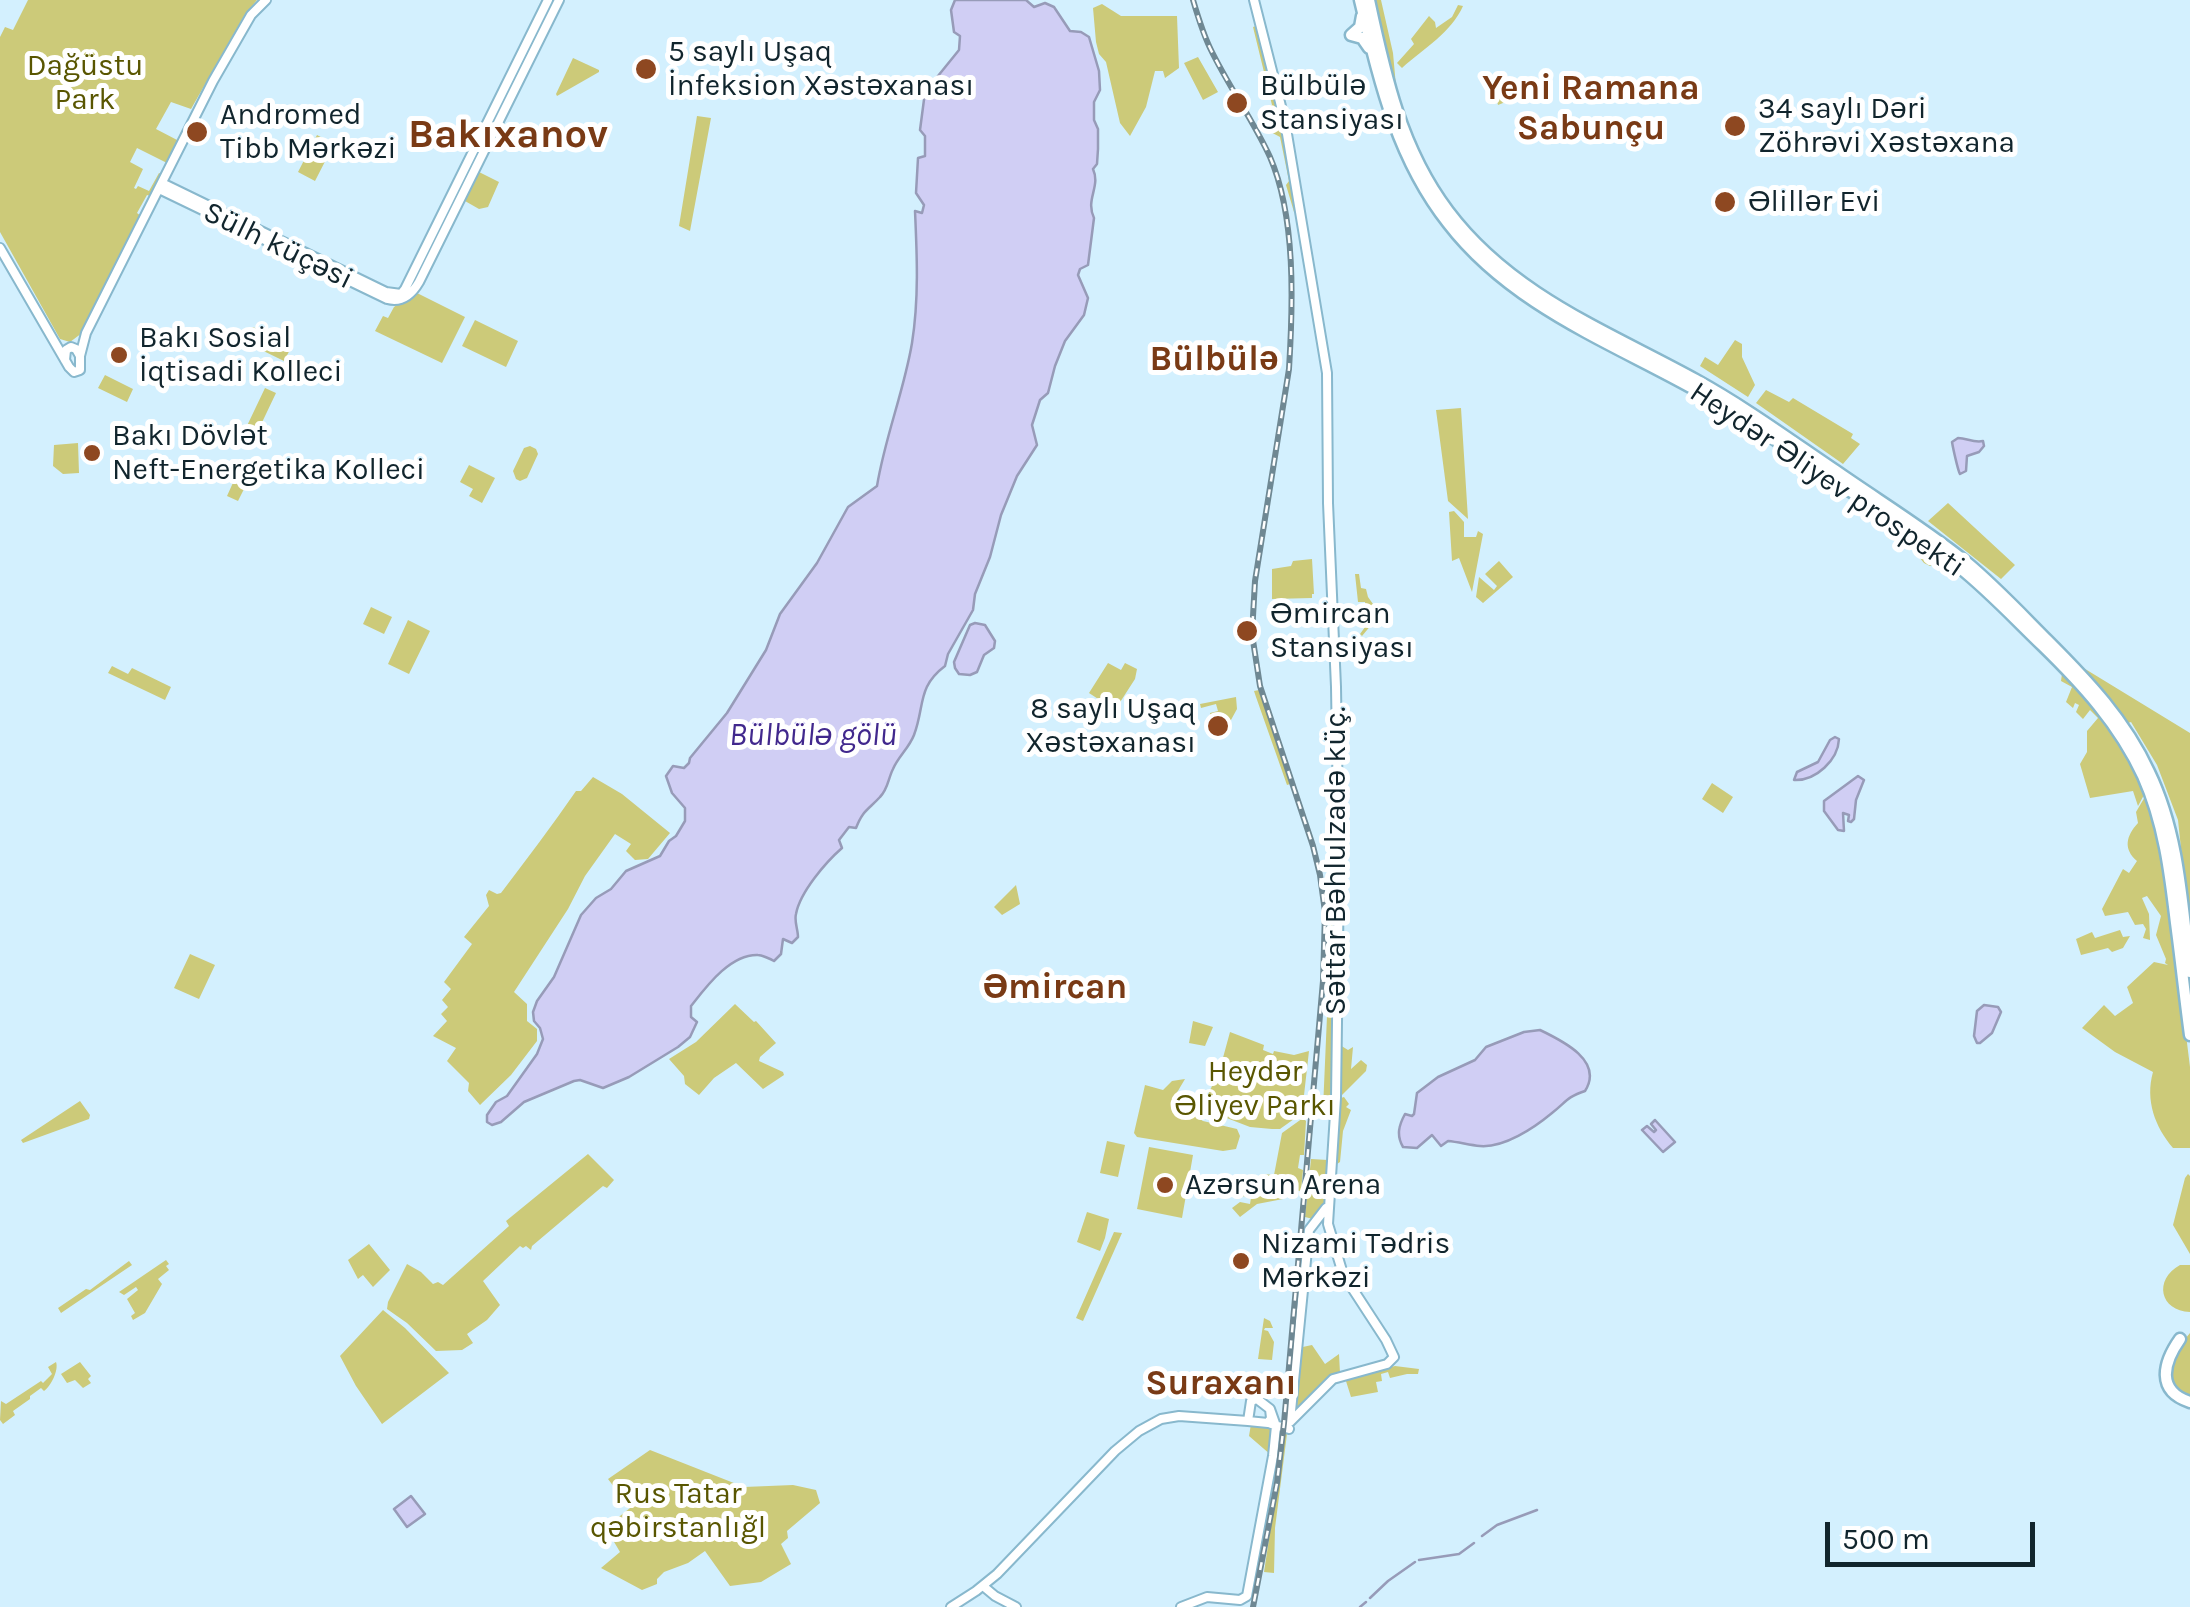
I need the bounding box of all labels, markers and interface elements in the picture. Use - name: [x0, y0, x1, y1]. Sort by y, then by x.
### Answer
- place label: 5 saylı Uşaq İnfeksion Xəstəxanası: [668, 34, 974, 104]
- park label: Dağüstu Park: [27, 48, 143, 118]
- marker: 5 saylı Uşaq İnfeksion Xəstəxanası: [633, 56, 659, 82]
- place label: Bülbülə Stansiyası: [1260, 68, 1404, 138]
- district label: Yeni Ramana Sabunçu: [1482, 68, 1700, 150]
- marker: Bülbülə Stansiyası: [1224, 90, 1250, 116]
- place label: 34 saylı Dəri Zöhrəvi Xəstəxana: [1758, 91, 2015, 162]
- place label: Andromed Tibb Mərkəzi: [220, 97, 396, 168]
- district label: Bakıxanov: [408, 112, 608, 160]
- marker: 34 saylı Dəri Zöhrəvi Xəstəxana: [1722, 113, 1748, 139]
- marker: Andromed Tibb Mərkəzi: [184, 119, 210, 145]
- place label: Əlillər Evi: [1748, 184, 1880, 220]
- marker: Əlillər Evi: [1712, 189, 1738, 215]
- street label: Sülh küçəsi: [197, 194, 359, 298]
- place label: Bakı Sosial İqtisadi Kolleci: [139, 320, 343, 390]
- district label: Bülbülə: [1150, 339, 1278, 381]
- marker: Bakı Sosial İqtisadi Kolleci: [108, 344, 130, 366]
- street label: Heydər Əliyev prospekti: [1683, 375, 1971, 585]
- place label: Bakı Dövlət Neft-Energetika Kolleci: [112, 418, 425, 488]
- marker: Bakı Dövlət Neft-Energetika Kolleci: [81, 442, 103, 464]
- place label: Əmircan Stansiyası: [1270, 596, 1414, 666]
- marker: Əmircan Stansiyası: [1234, 618, 1260, 644]
- place label: 8 saylı Uşaq Xəstəxanası: [1025, 691, 1196, 762]
- street label: Səttar Bəhlulzadə küç.: [1318, 707, 1354, 1015]
- marker: 8 saylı Uşaq Xəstəxanası: [1205, 713, 1231, 739]
- water label: Bülbülə gölü: [729, 717, 897, 755]
- district label: Əmircan: [983, 967, 1127, 1009]
- park label: Heydər Əliyev Parkı: [1174, 1054, 1336, 1124]
- place label: Azərsun Arena: [1185, 1167, 1381, 1203]
- marker: Azərsun Arena: [1154, 1174, 1176, 1196]
- place label: Nizami Tədris Mərkəzi: [1261, 1226, 1450, 1296]
- marker: Nizami Tədris Mərkəzi: [1230, 1250, 1252, 1272]
- district label: Suraxanı: [1145, 1363, 1297, 1405]
- park label: Rus Tatar qəbirstanlığl: [590, 1476, 766, 1546]
- scale bar: [1830, 1502, 2040, 1564]
- text: 500 m: [1842, 1521, 1930, 1557]

